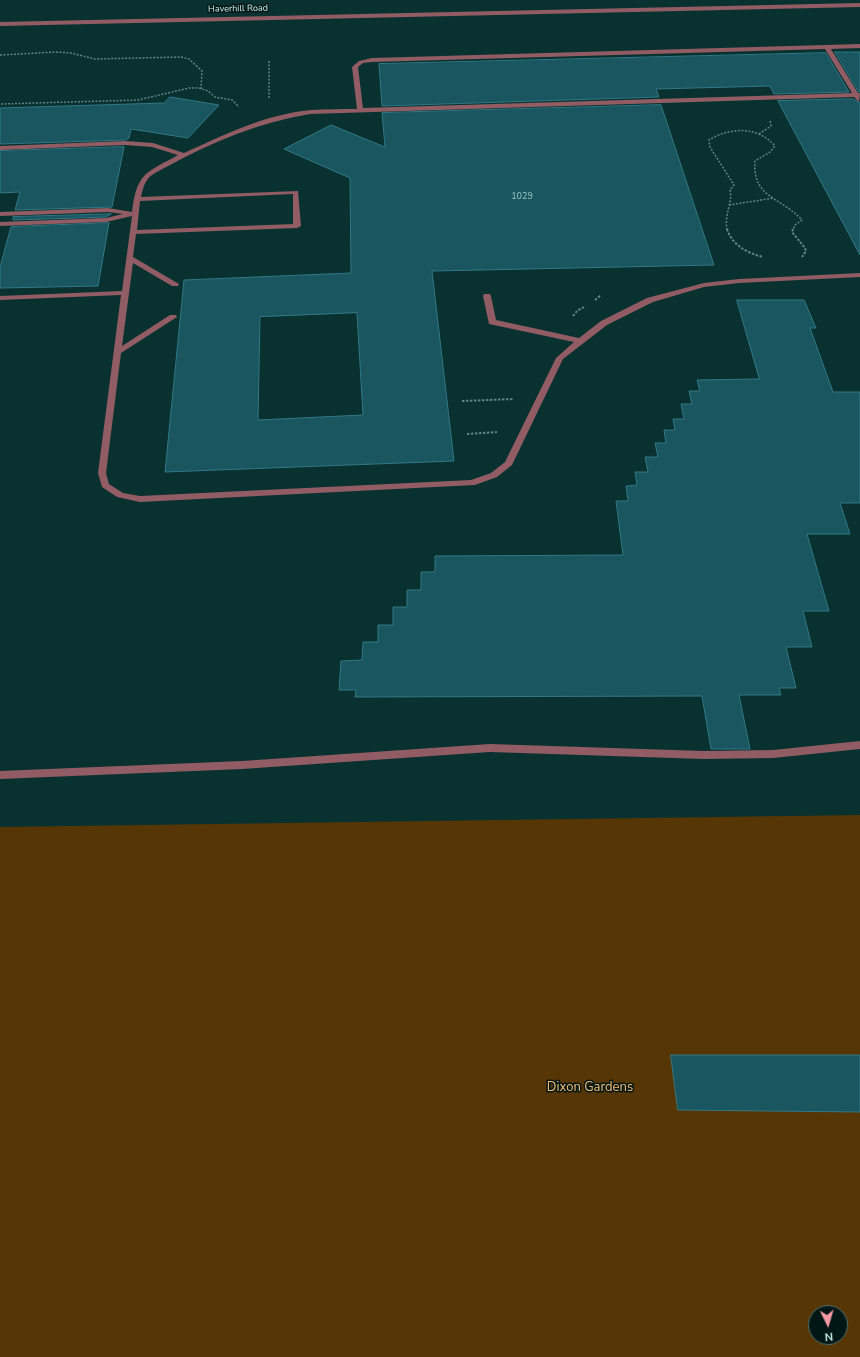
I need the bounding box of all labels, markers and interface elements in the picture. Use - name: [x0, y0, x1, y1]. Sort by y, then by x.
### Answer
- street label: Haverhill Road: [208, 3, 268, 15]
- house number: 1029: [511, 192, 533, 202]
- park label: Dixon Gardens: [547, 1080, 633, 1096]
- north arrow: [808, 1305, 848, 1345]
- text: N: [824, 1329, 834, 1344]

